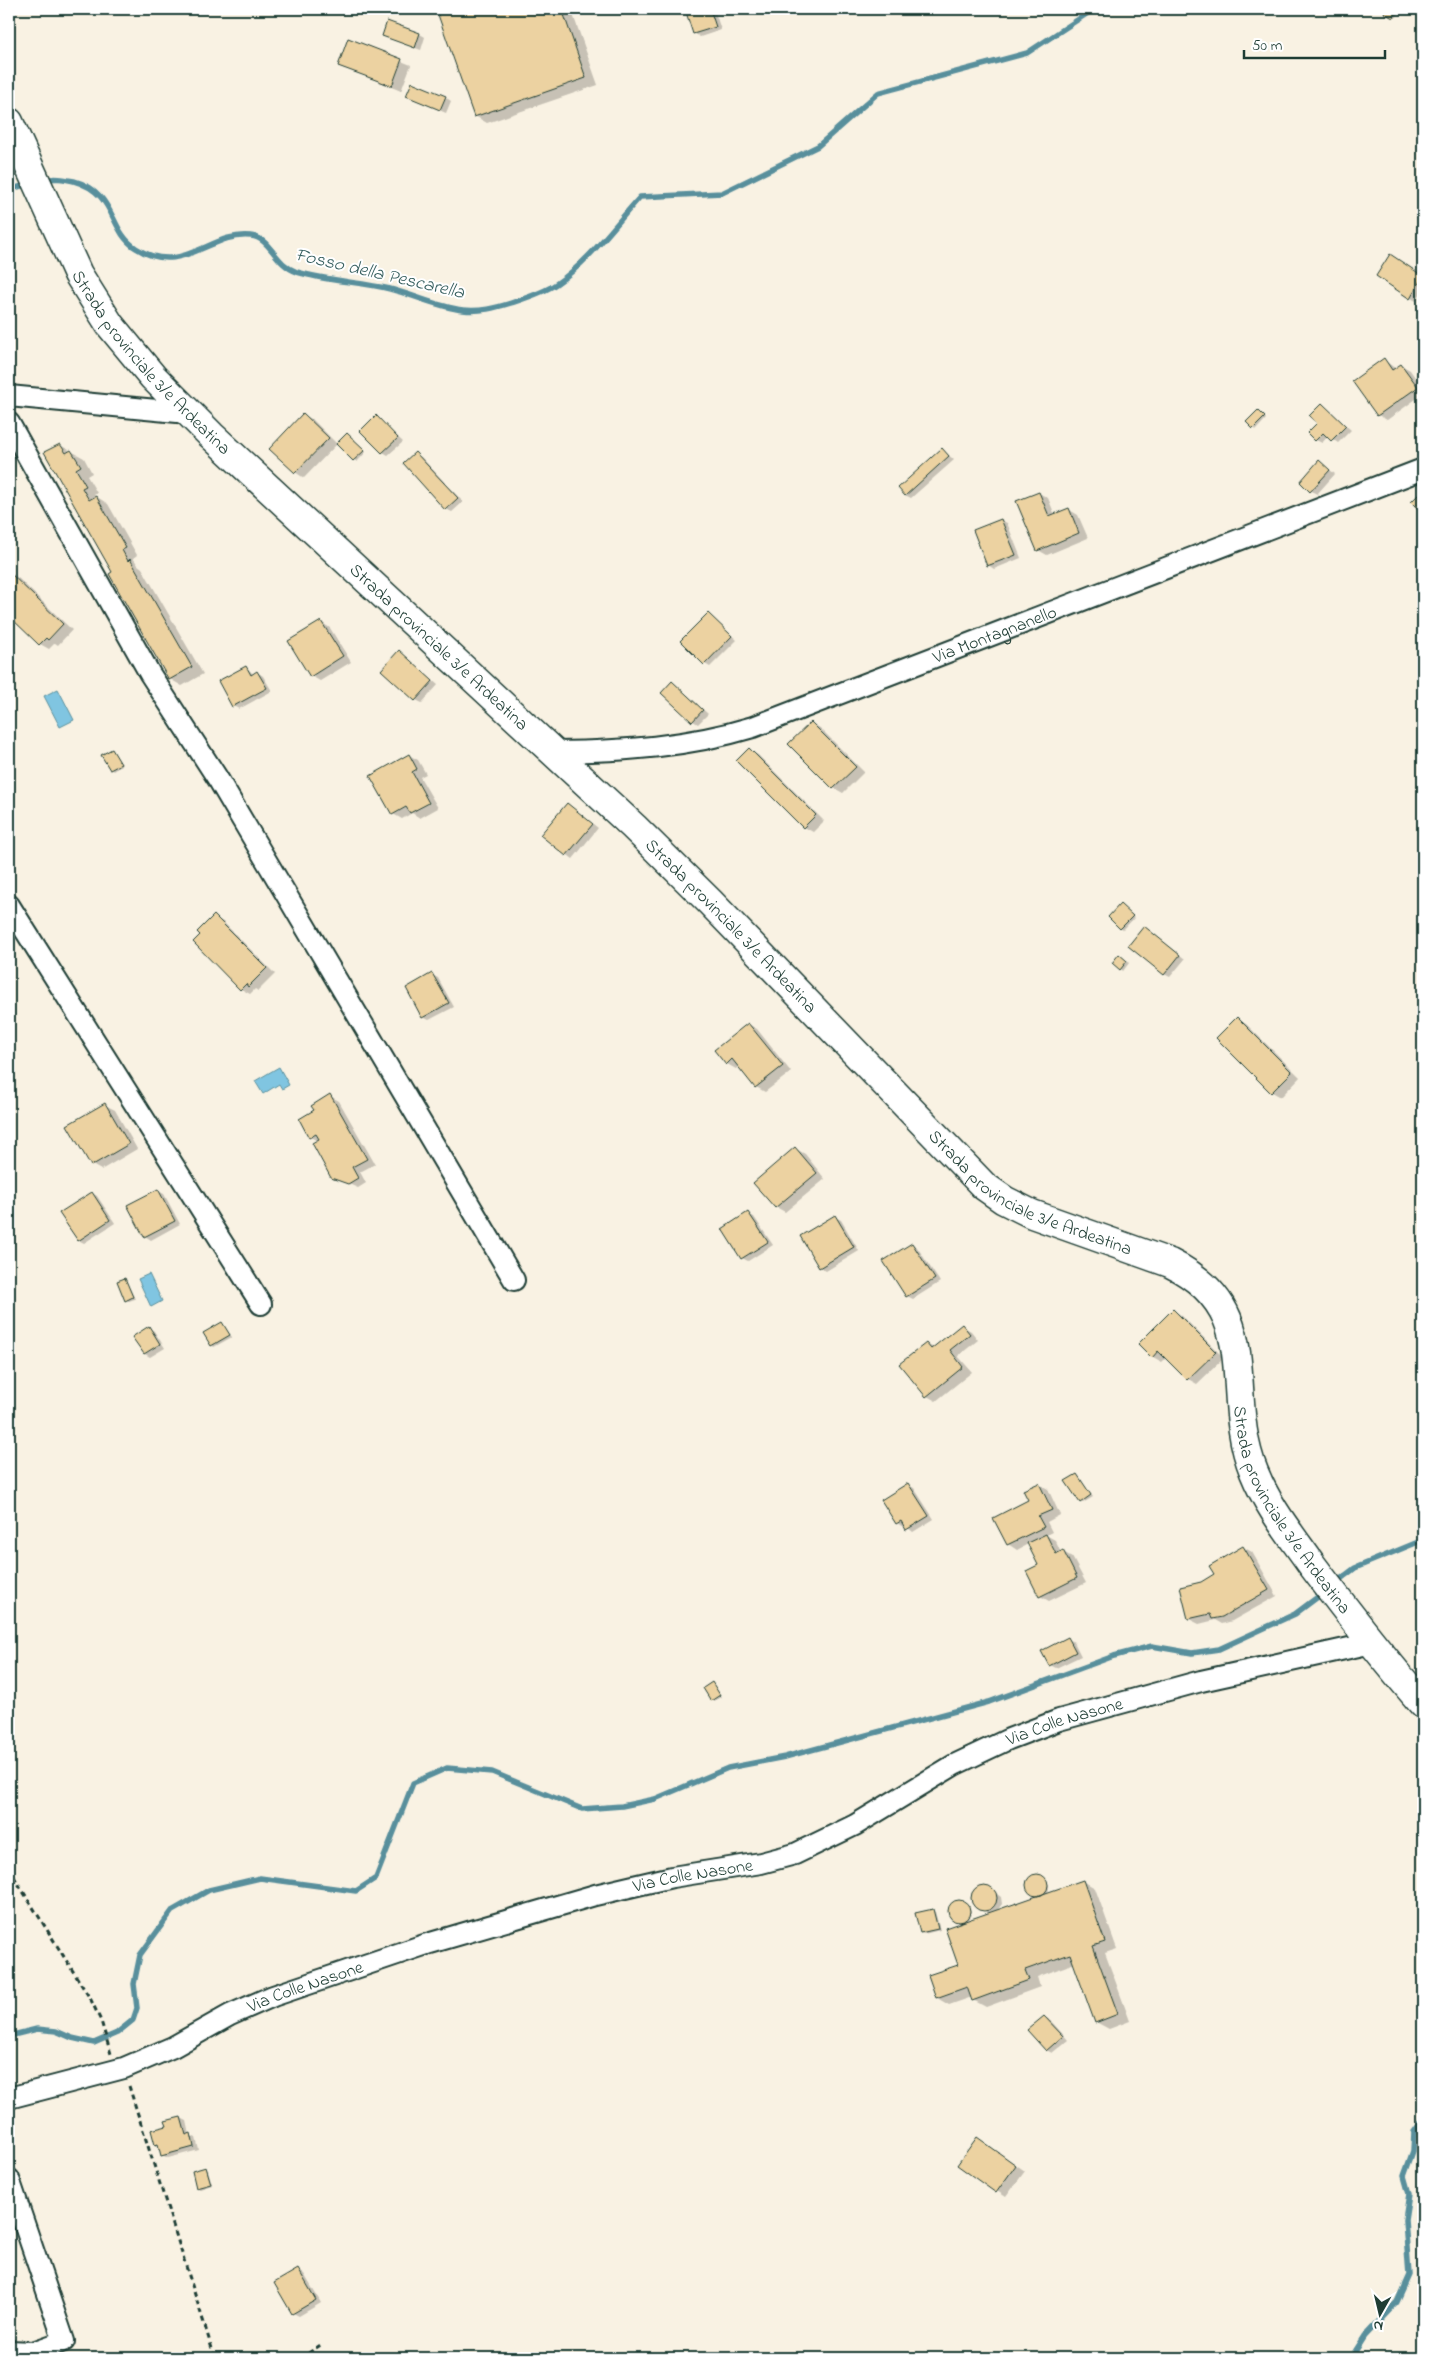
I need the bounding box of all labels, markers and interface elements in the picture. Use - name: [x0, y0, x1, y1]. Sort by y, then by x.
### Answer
- scale bar: [1244, 28, 1386, 60]
- text: 50 m: [1252, 35, 1283, 57]
- water label: Fosso della Pescarella: [292, 242, 467, 307]
- street label: Strada provinciale 3/e Ardeatina: [64, 266, 236, 462]
- street label: Strada provinciale 3/e Ardeatina: [343, 558, 533, 738]
- street label: Via Montagnanello: [928, 600, 1061, 672]
- street label: Strada provinciale 3/e Ardeatina: [638, 834, 822, 1020]
- street label: Strada provinciale 3/e Ardeatina: [921, 1125, 1135, 1263]
- street label: Strada provinciale 3/e Ardeatina: [1225, 1405, 1356, 1621]
- street label: Via Colle Nasone: [1002, 1692, 1127, 1754]
- street label: Via Colle Nasone: [630, 1853, 756, 1901]
- street label: Via Colle Nasone: [243, 1955, 368, 2021]
- north arrow: [1354, 2290, 1404, 2340]
- text: N: [1372, 2314, 1385, 2336]

